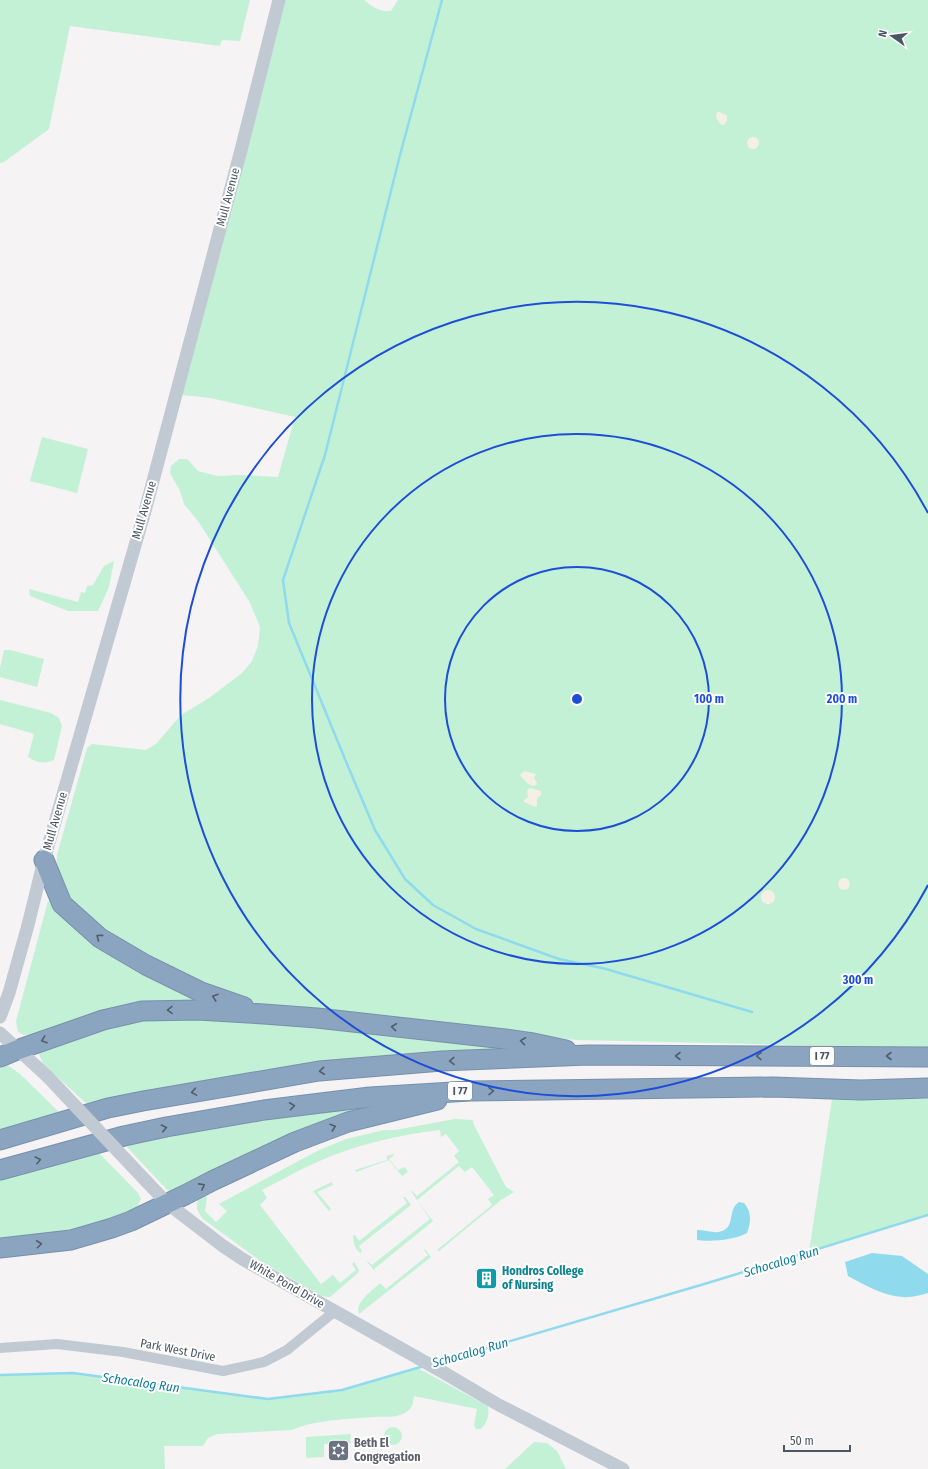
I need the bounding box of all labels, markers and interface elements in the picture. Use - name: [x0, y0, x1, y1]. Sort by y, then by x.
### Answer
- north arrow: [872, 16, 912, 56]
- text: N: [876, 29, 890, 38]
- street label: Mull Avenue: [213, 166, 243, 228]
- street label: Mull Avenue: [129, 479, 159, 541]
- centre of rings: [570, 692, 584, 706]
- text: 100 m: [694, 692, 724, 706]
- text: 200 m: [826, 692, 857, 706]
- street label: Mull Avenue: [40, 790, 70, 852]
- one-way arrow: [97, 935, 104, 942]
- text: 300 m: [842, 973, 873, 987]
- one-way arrow: [211, 993, 218, 1001]
- one-way arrow: [167, 1006, 173, 1014]
- one-way arrow: [391, 1023, 397, 1032]
- one-way arrow: [41, 1035, 48, 1044]
- one-way arrow: [520, 1037, 526, 1046]
- road number: I 77: [810, 1047, 834, 1065]
- one-way arrow: [675, 1052, 681, 1060]
- one-way arrow: [756, 1052, 762, 1060]
- one-way arrow: [886, 1052, 892, 1061]
- one-way arrow: [449, 1057, 455, 1065]
- one-way arrow: [319, 1067, 325, 1076]
- road number: I 77: [448, 1082, 472, 1100]
- one-way arrow: [488, 1086, 494, 1095]
- one-way arrow: [191, 1087, 197, 1096]
- one-way arrow: [289, 1102, 295, 1111]
- one-way arrow: [161, 1124, 167, 1132]
- one-way arrow: [330, 1124, 337, 1132]
- one-way arrow: [34, 1156, 41, 1164]
- one-way arrow: [198, 1183, 205, 1191]
- one-way arrow: [36, 1240, 42, 1249]
- water label: Schocalog Run: [741, 1243, 821, 1280]
- street label: White Pond Drive: [247, 1257, 327, 1311]
- place label: Hondros College of Nursing: [502, 1264, 584, 1292]
- building icon: Hondros College of Nursing: [473, 1265, 499, 1291]
- water label: Schocalog Run: [430, 1334, 510, 1371]
- street label: Park West Drive: [139, 1336, 217, 1364]
- water label: Schocalog Run: [100, 1369, 181, 1395]
- scale bar: [784, 1427, 850, 1453]
- text: 50 m: [790, 1434, 814, 1448]
- place label: Beth El Congregation: [354, 1436, 421, 1464]
- synagogue icon: Beth El Congregation: [326, 1437, 352, 1463]

